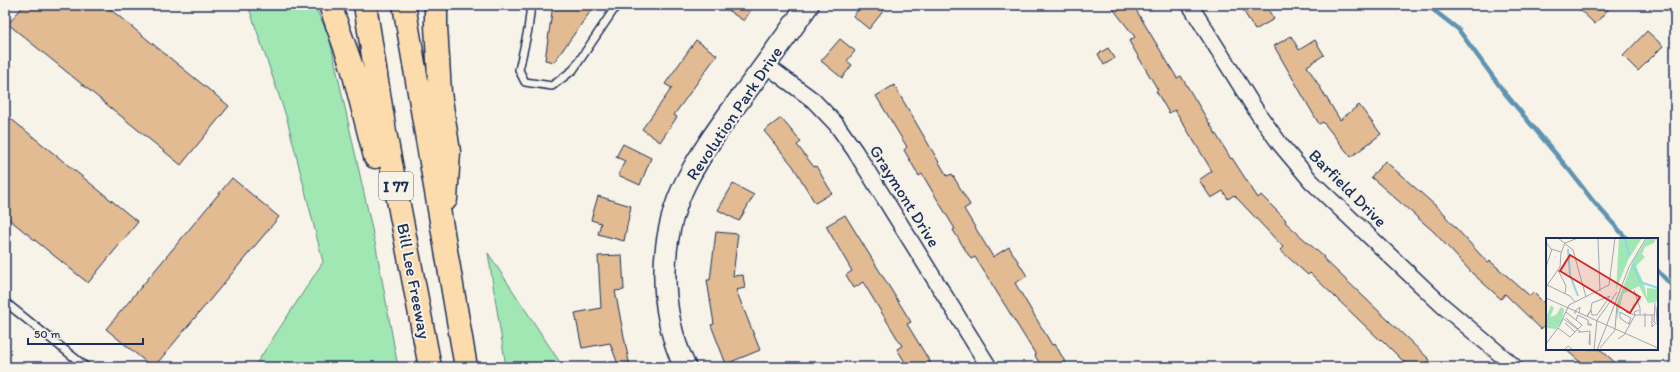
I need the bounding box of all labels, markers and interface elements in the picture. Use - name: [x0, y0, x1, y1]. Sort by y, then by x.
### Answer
- street label: Revolution Park Drive: [682, 42, 786, 184]
- street label: Graymont Drive: [866, 141, 944, 251]
- street label: Barfield Drive: [1305, 145, 1391, 231]
- road number: I 77: [379, 172, 413, 200]
- street label: Bill Lee Freeway: [393, 221, 435, 341]
- inset map: [1546, 238, 1658, 350]
- scale bar: [28, 320, 143, 346]
- text: 50 m: [34, 327, 60, 341]

